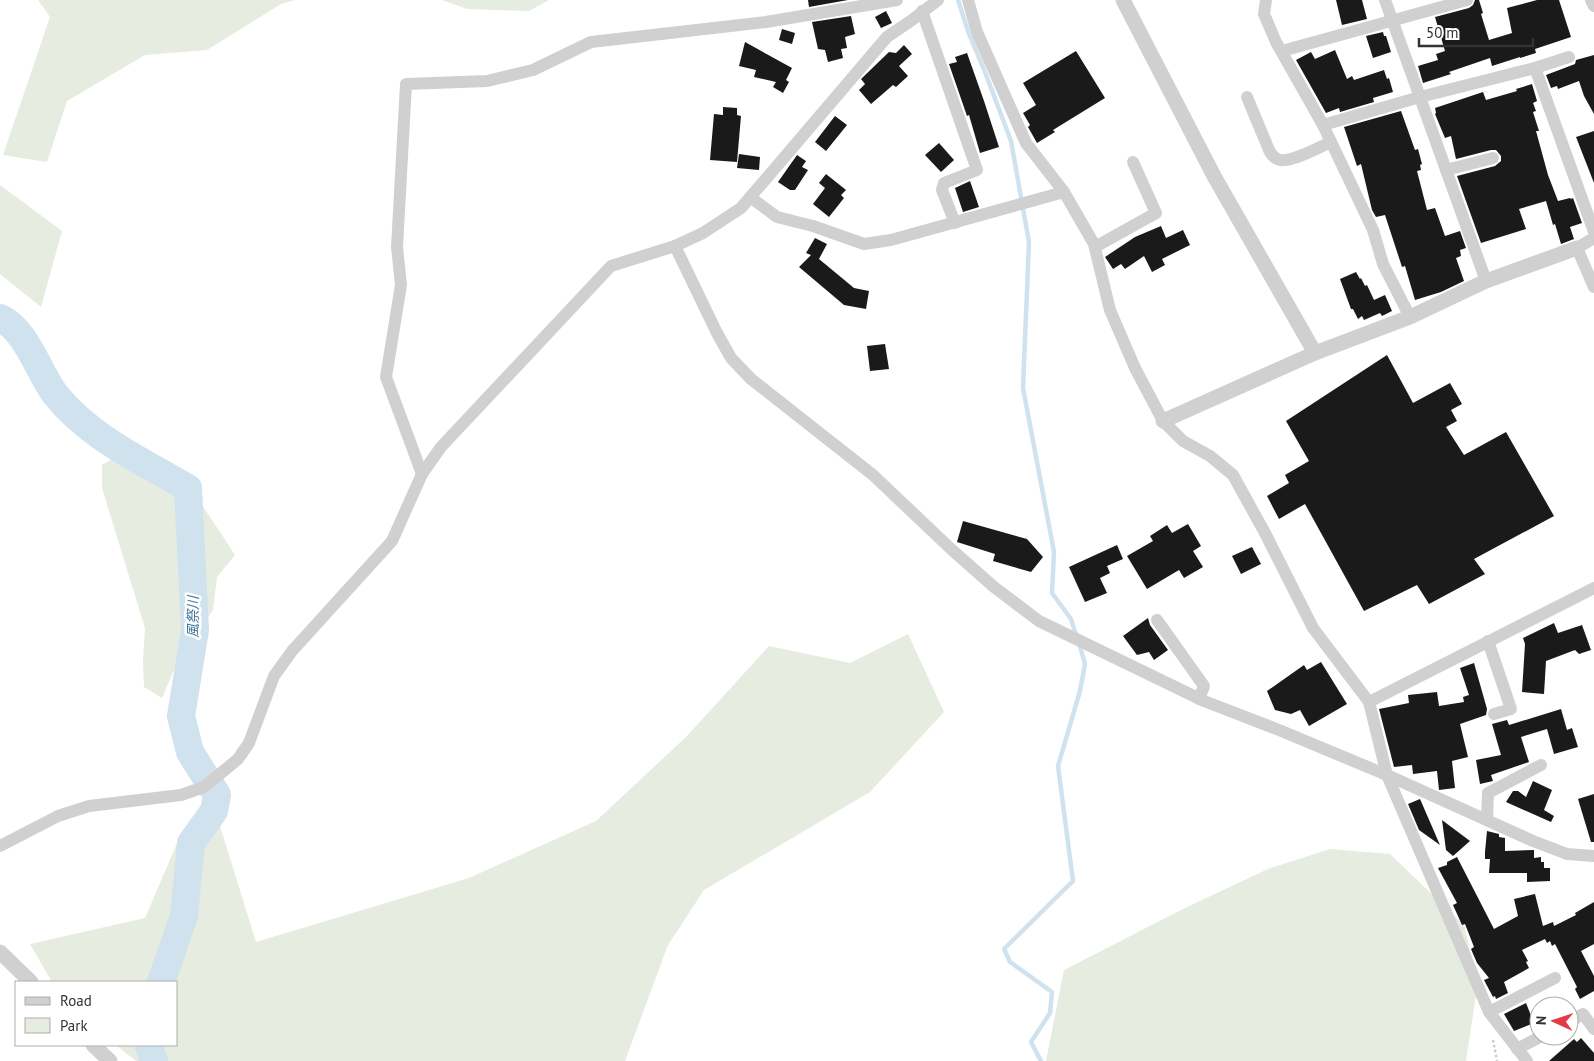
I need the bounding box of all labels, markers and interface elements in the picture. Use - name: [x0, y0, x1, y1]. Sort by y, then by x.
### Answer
- scale bar: [1419, 15, 1533, 47]
- text: 50 m: [1426, 23, 1459, 42]
- water label: 風祭川: [184, 594, 202, 638]
- legend: [15, 981, 178, 1046]
- text: Road: [60, 991, 92, 1010]
- north arrow: [1529, 996, 1579, 1046]
- text: N: [1532, 1015, 1550, 1025]
- text: Park: [60, 1016, 88, 1035]

